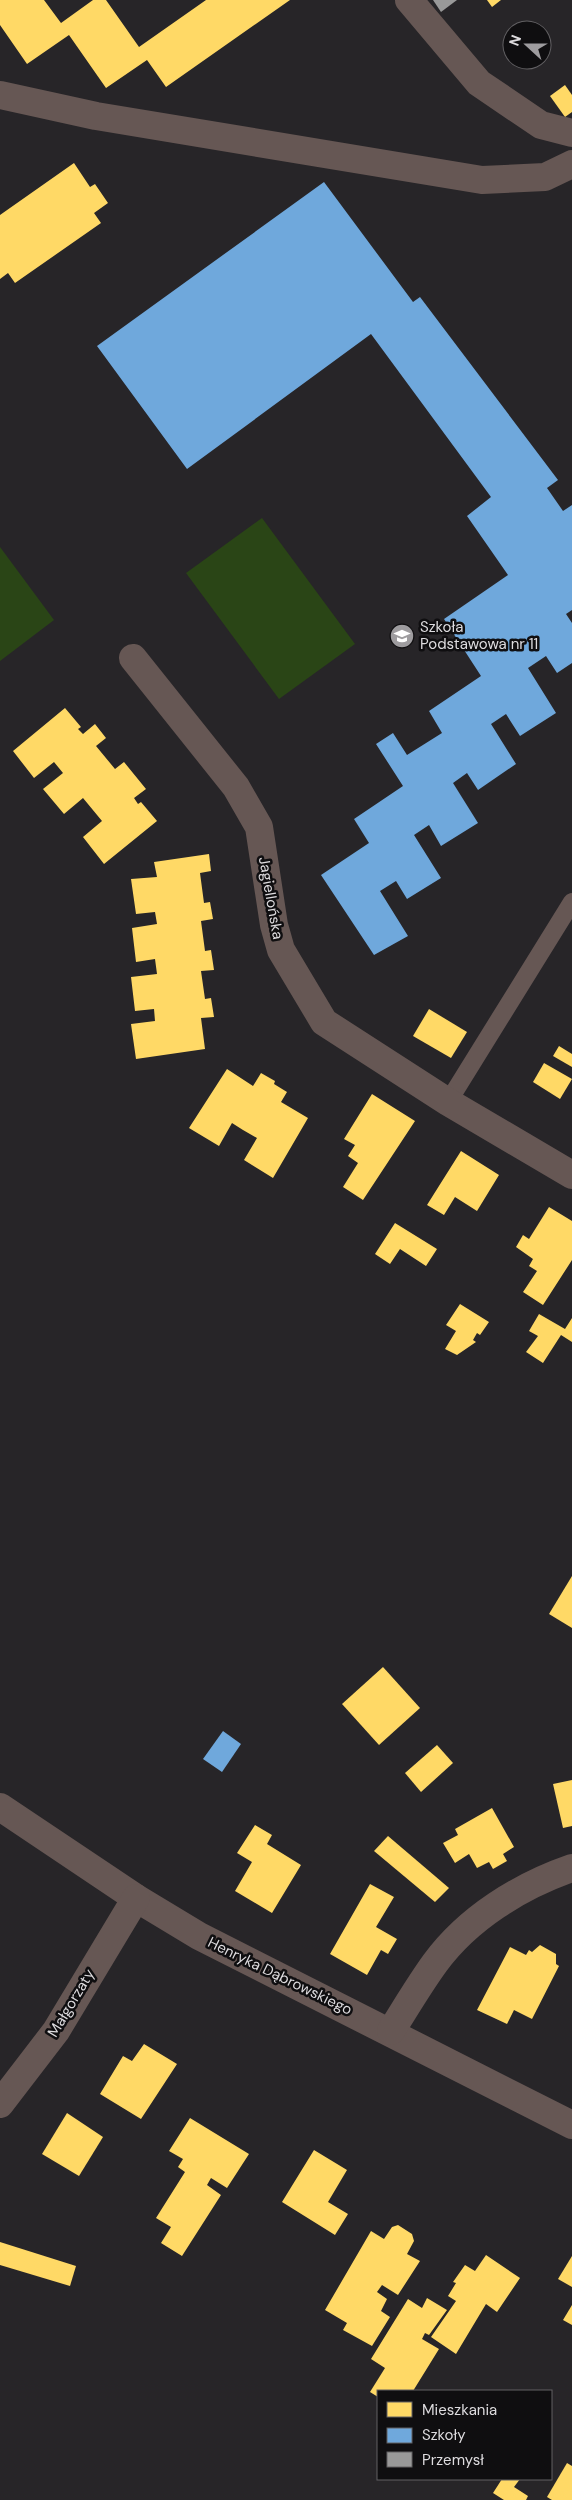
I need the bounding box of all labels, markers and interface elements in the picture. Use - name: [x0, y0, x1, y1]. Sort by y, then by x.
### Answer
- north arrow: [502, 20, 552, 70]
- text: N: [505, 32, 525, 48]
- place label: Szkoła Podstawowa nr 11: [420, 617, 538, 654]
- school or university icon: Szkoła Podstawowa nr 11: [389, 623, 415, 649]
- street label: Jagiellońska: [254, 855, 288, 941]
- street label: Henryka Dąbrowskiego: [205, 1932, 356, 2020]
- street label: Małgorzaty: [43, 1965, 100, 2041]
- legend: [377, 2390, 552, 2480]
- text: Mieszkania: [422, 2400, 497, 2420]
- text: Szkoły: [422, 2425, 466, 2445]
- text: Przemysł: [422, 2450, 484, 2470]

